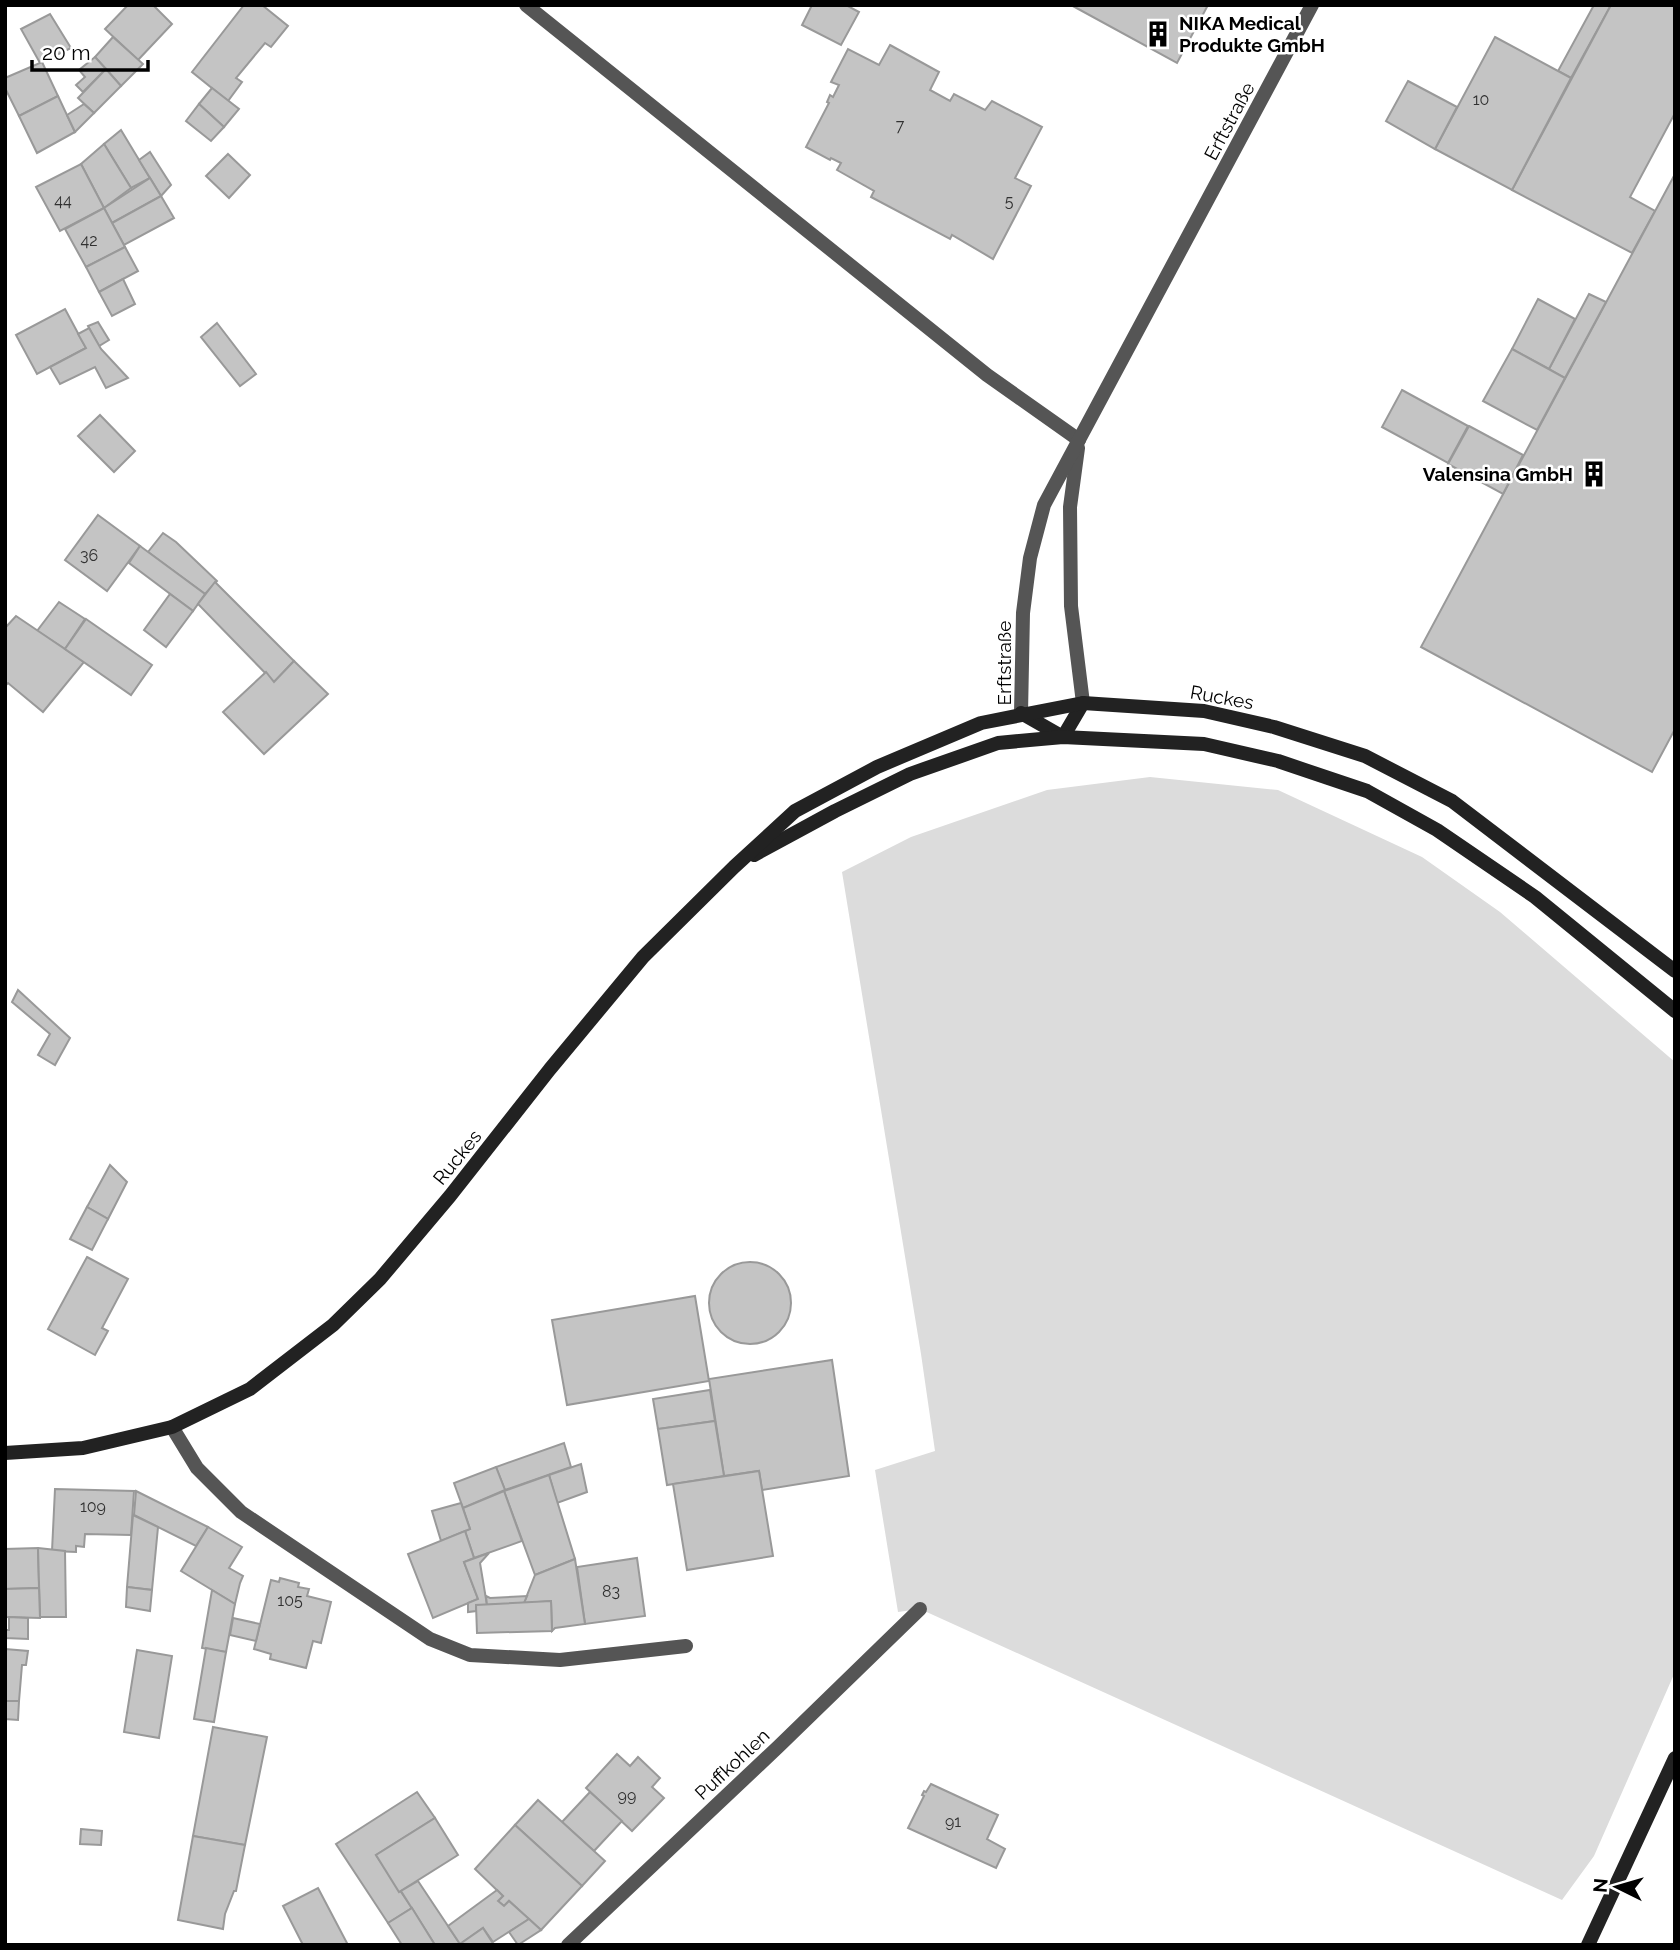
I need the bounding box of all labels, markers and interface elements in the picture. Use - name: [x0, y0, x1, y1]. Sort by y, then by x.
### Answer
- place label: NIKA Medical Produkte GmbH: [1179, 12, 1325, 56]
- building icon: NIKA Medical Produkte GmbH: [1143, 19, 1173, 49]
- scale bar: [32, 28, 147, 72]
- text: 20 m: [42, 40, 90, 65]
- street label: Erftstraße: [1199, 78, 1259, 164]
- house number: 10: [1473, 90, 1489, 109]
- house number: 7: [896, 116, 905, 135]
- house number: 44: [54, 191, 72, 210]
- house number: 5: [1005, 192, 1014, 211]
- house number: 42: [80, 231, 98, 250]
- building icon: Valensina GmbH: [1579, 459, 1609, 489]
- place label: Valensina GmbH: [1423, 463, 1573, 485]
- house number: 36: [80, 546, 98, 565]
- street label: Erftstraße: [993, 621, 1015, 705]
- street label: Ruckes: [1189, 681, 1255, 713]
- street label: Ruckes: [428, 1125, 486, 1189]
- house number: 109: [80, 1497, 106, 1516]
- house number: 83: [602, 1582, 620, 1601]
- house number: 105: [277, 1591, 303, 1610]
- street label: Puffkohlen: [690, 1724, 774, 1804]
- house number: 99: [618, 1786, 636, 1805]
- house number: 91: [945, 1812, 961, 1831]
- north arrow: [1582, 1852, 1652, 1922]
- text: N: [1588, 1877, 1612, 1894]

